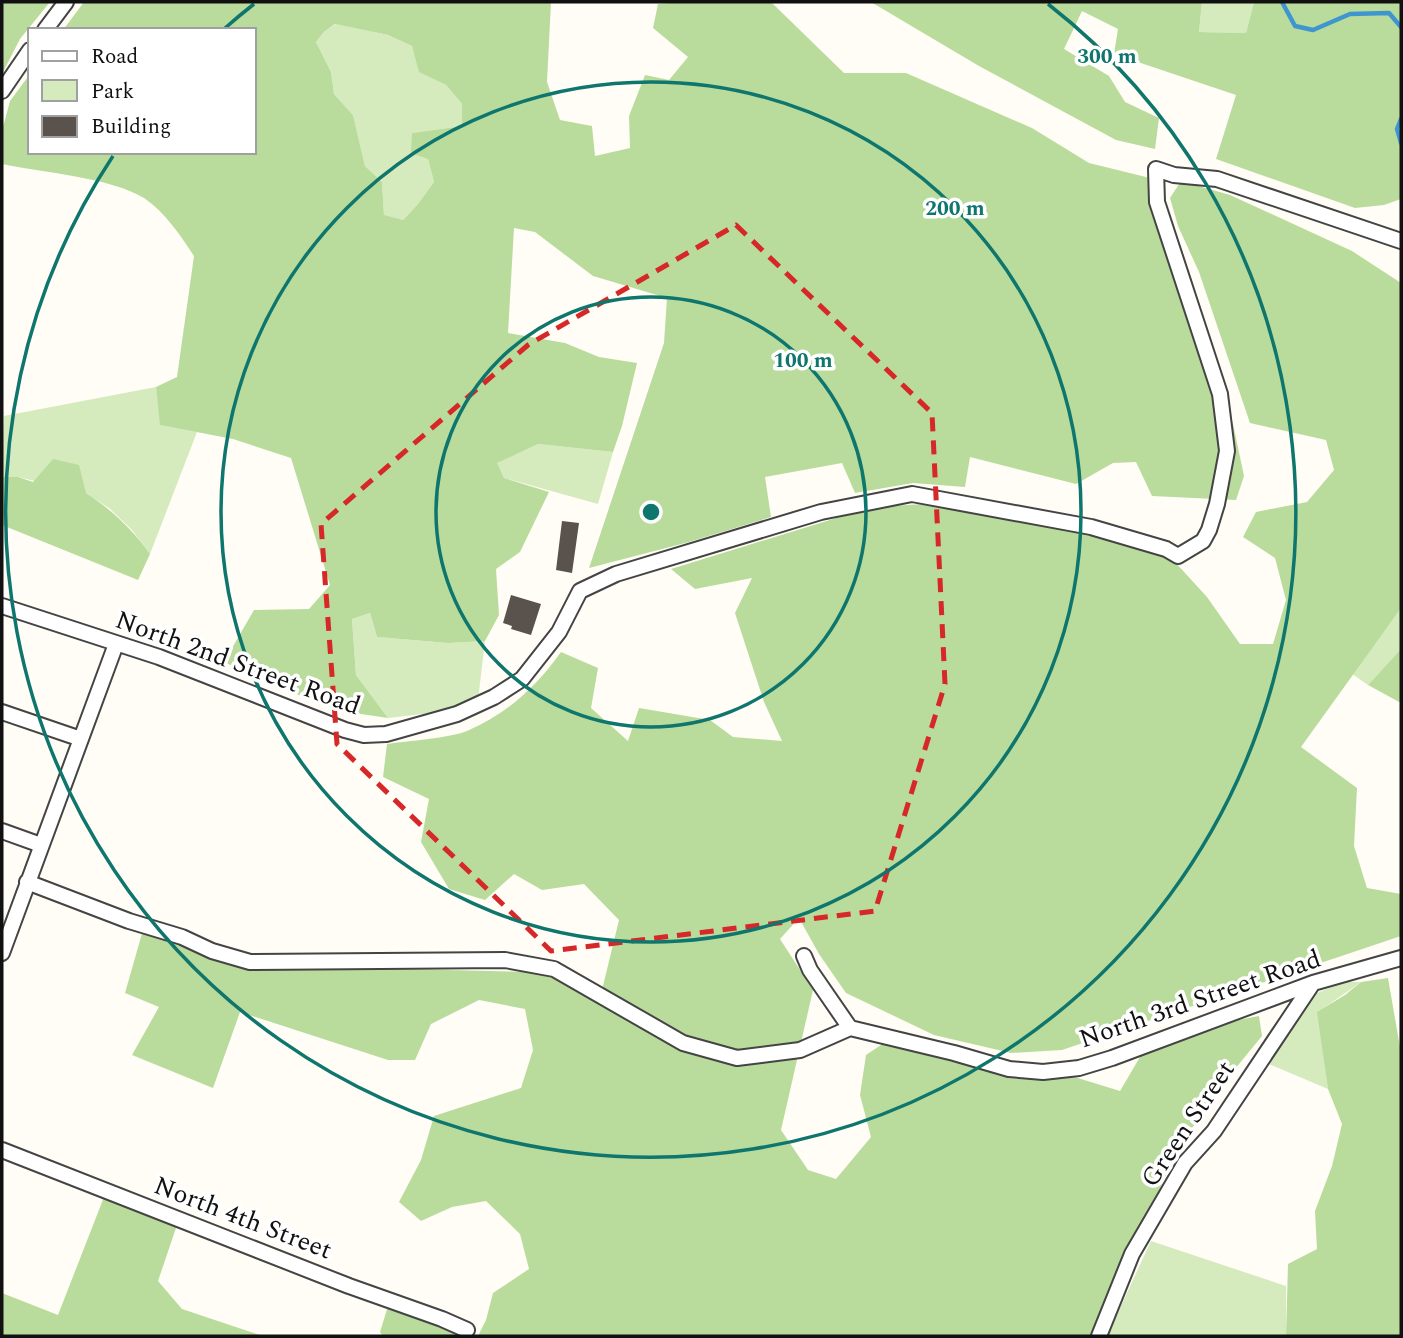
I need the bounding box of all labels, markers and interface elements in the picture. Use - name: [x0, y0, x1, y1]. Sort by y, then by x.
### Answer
- legend: [28, 28, 256, 154]
- text: Road: [91, 41, 138, 73]
- text: 300 m: [1077, 41, 1137, 73]
- text: Park: [91, 76, 135, 108]
- text: Building: [91, 111, 171, 143]
- text: 200 m: [925, 193, 985, 225]
- text: 100 m: [773, 345, 833, 377]
- centre of rings: [639, 500, 663, 524]
- street label: North 2nd Street Road: [110, 600, 366, 726]
- street label: North 3rd Street Road: [1074, 939, 1326, 1059]
- street label: Green Street: [1131, 1053, 1245, 1195]
- street label: North 4th Street: [148, 1166, 338, 1270]

